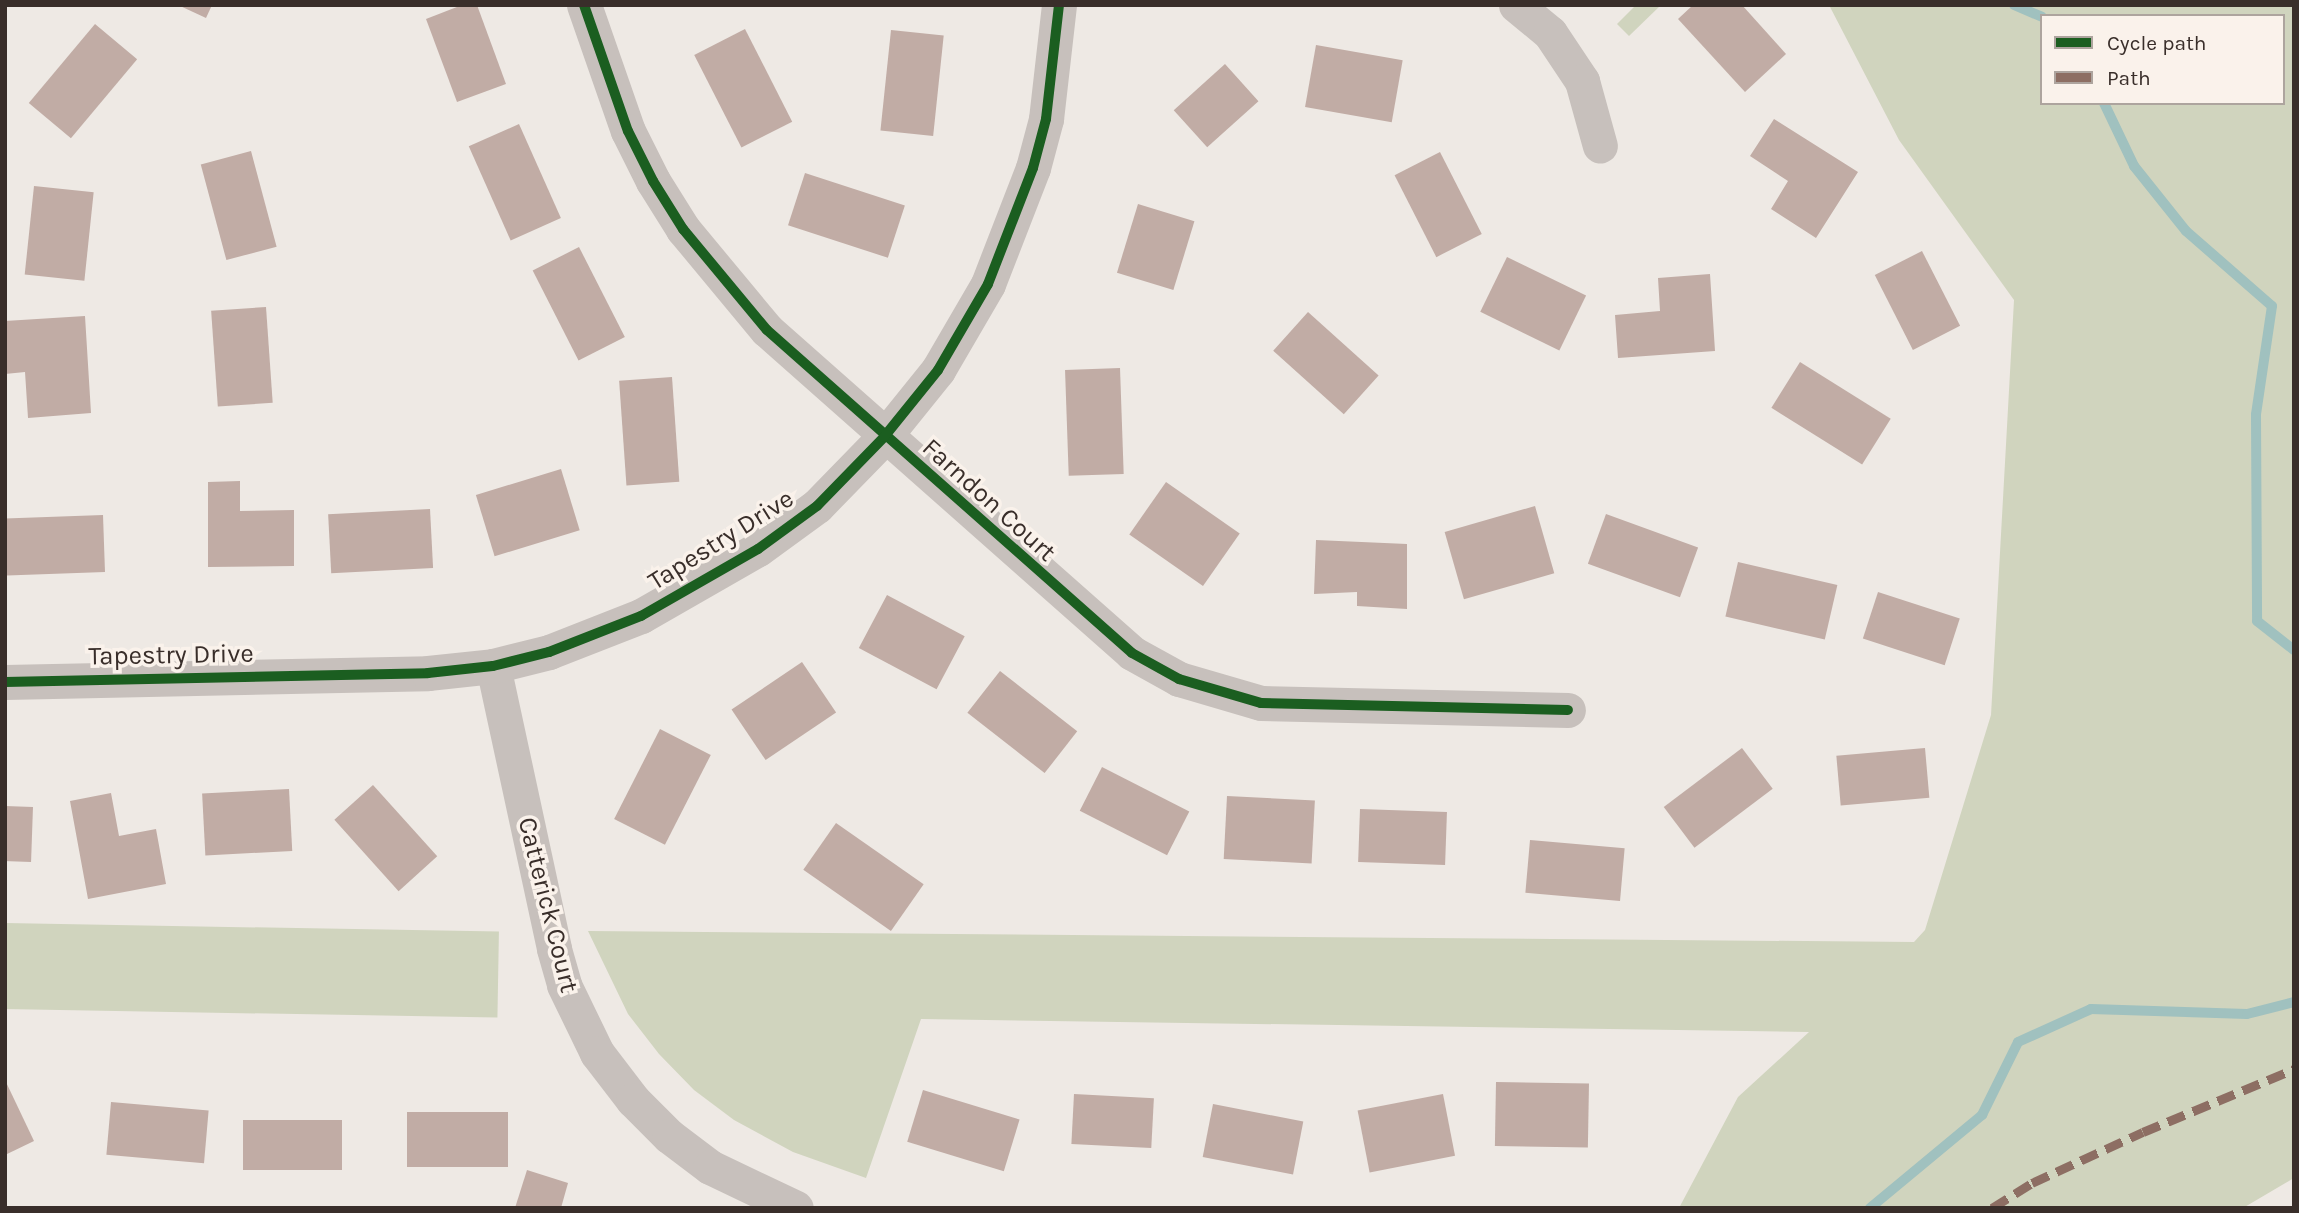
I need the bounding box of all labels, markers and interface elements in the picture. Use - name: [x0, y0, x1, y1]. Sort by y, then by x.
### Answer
- legend: [2040, 14, 2285, 105]
- text: Cycle path: [2107, 31, 2207, 55]
- text: Path: [2107, 66, 2151, 90]
- street label: Farndon Court: [916, 432, 1062, 568]
- street label: Tapestry Drive: [643, 483, 799, 597]
- street label: Tapestry Drive: [88, 638, 254, 672]
- street label: Catterick Court: [511, 814, 585, 996]

